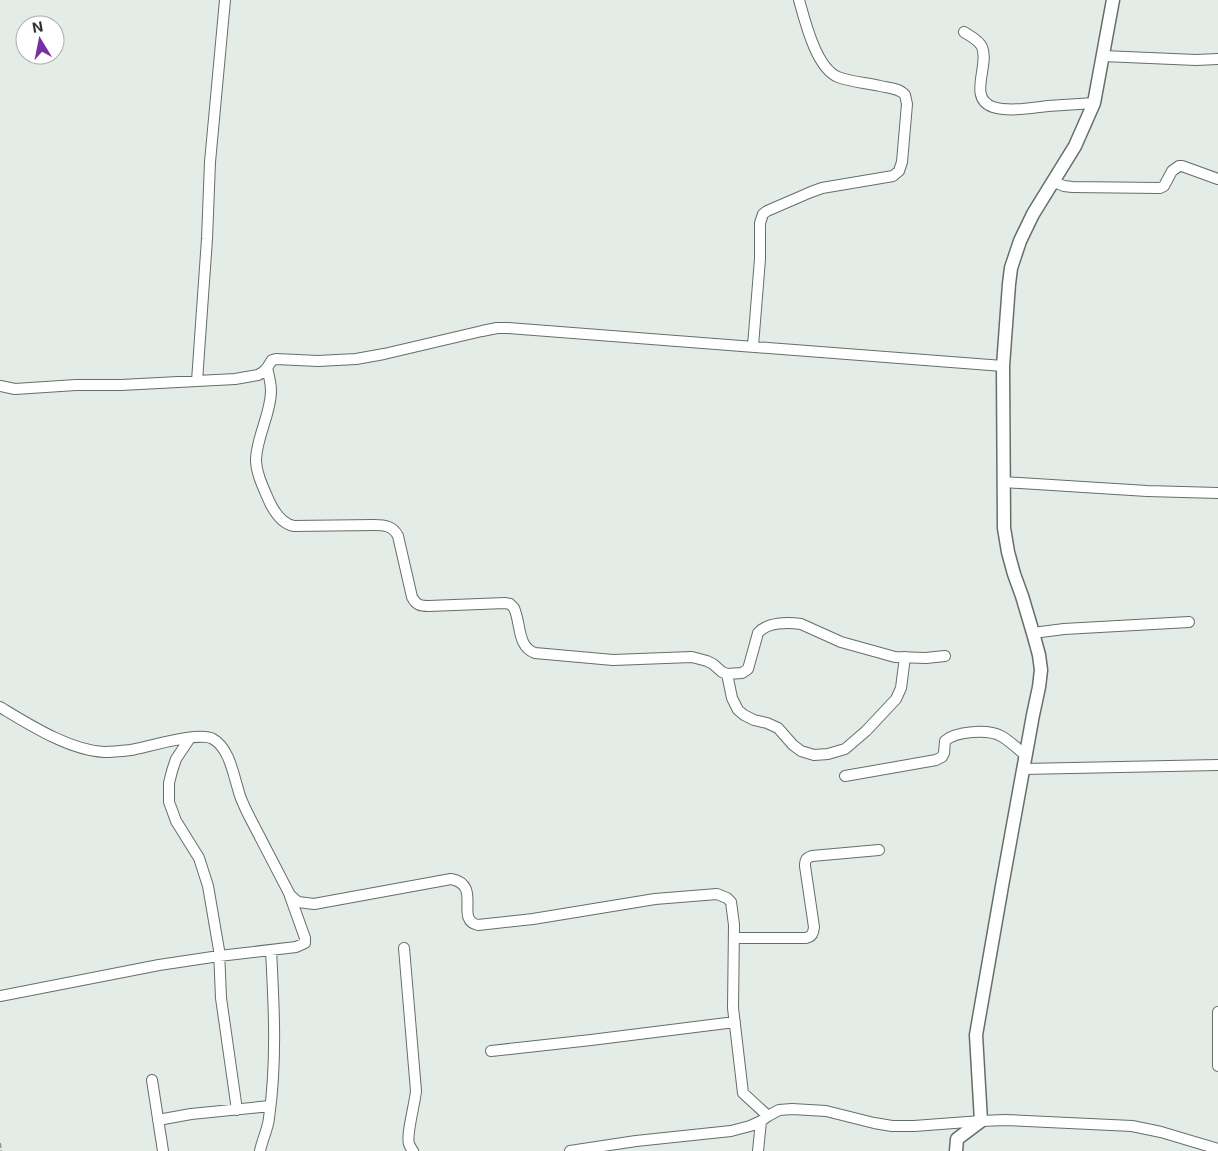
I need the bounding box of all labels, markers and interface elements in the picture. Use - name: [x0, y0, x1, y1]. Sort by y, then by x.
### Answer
- north arrow: [15, 15, 65, 65]
- text: N: [31, 17, 44, 36]

